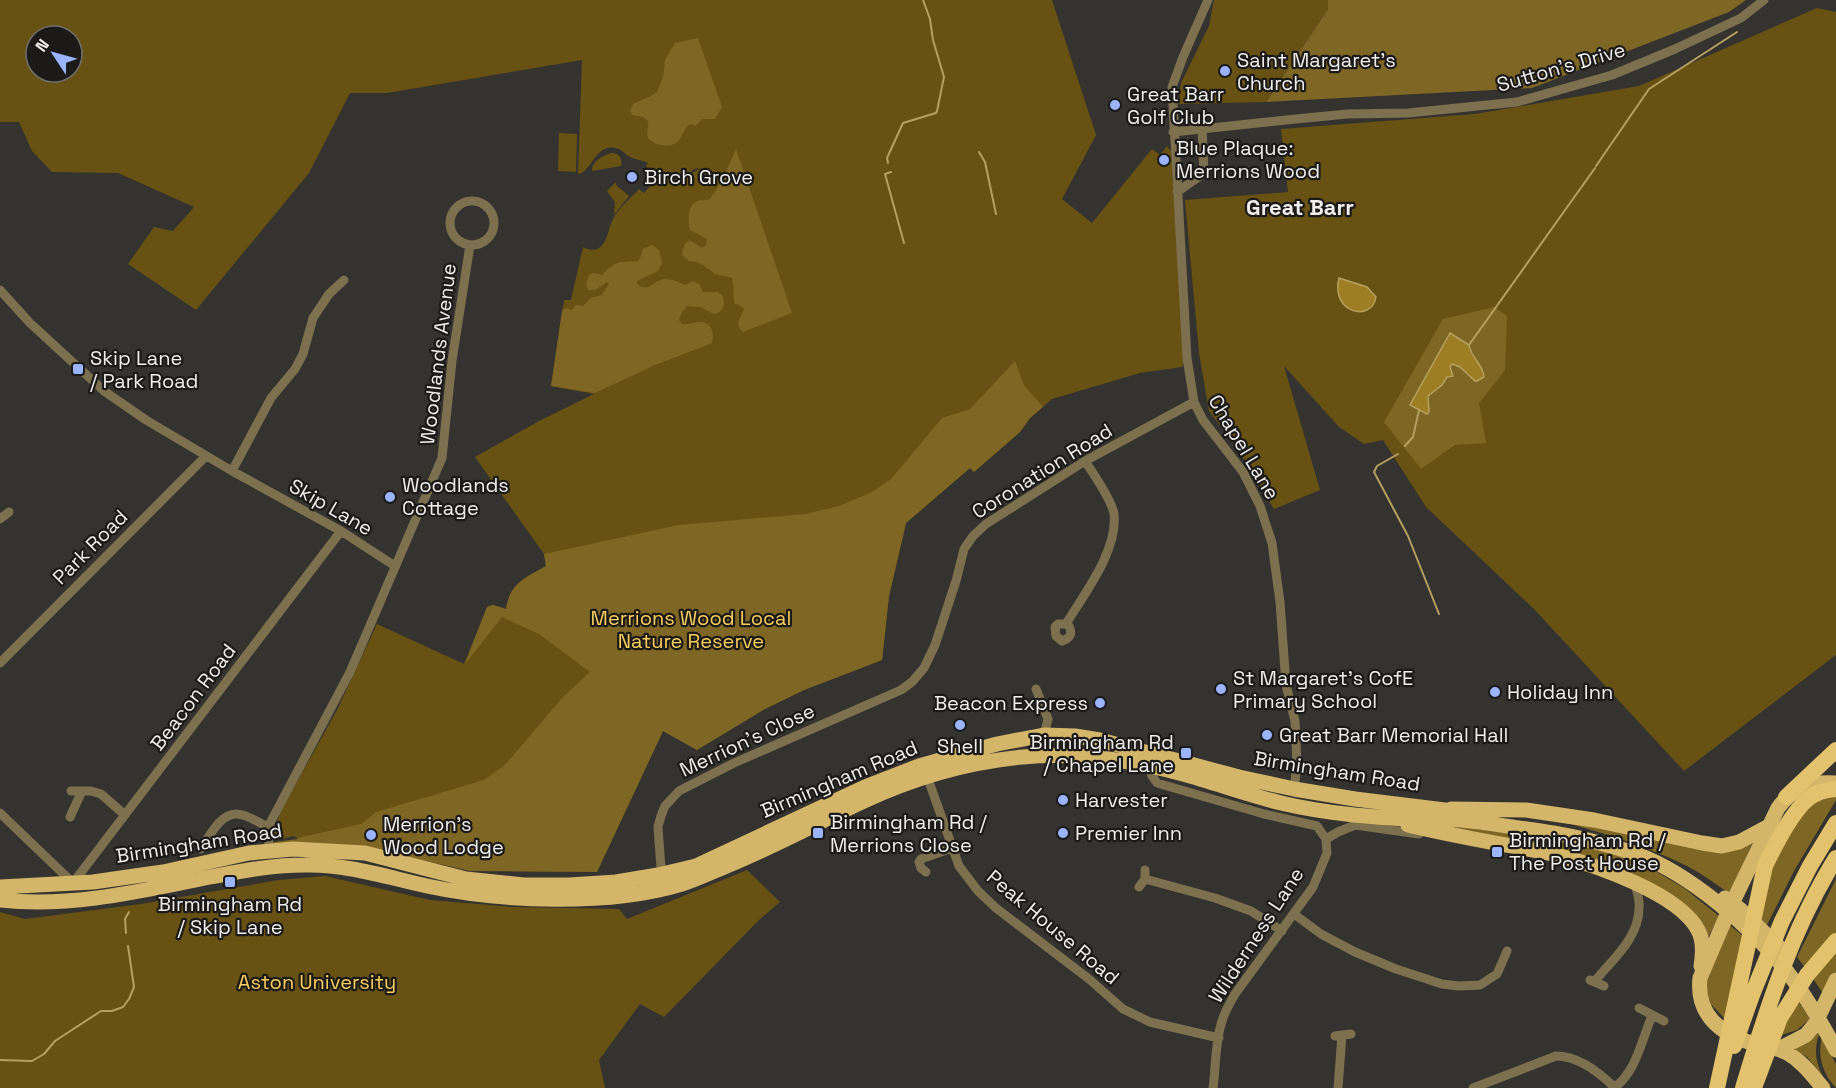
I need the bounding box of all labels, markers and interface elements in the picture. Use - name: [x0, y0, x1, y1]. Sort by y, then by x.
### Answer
- north arrow: [24, 24, 84, 84]
- text: N: [31, 35, 54, 56]
- street label: Sutton's Drive: [1494, 36, 1628, 98]
- place label: Saint Margaret's Church: [1237, 47, 1396, 96]
- marker: Saint Margaret's Church: [1218, 64, 1232, 78]
- place label: Great Barr Golf Club: [1127, 81, 1224, 130]
- marker: Great Barr Golf Club: [1108, 98, 1122, 112]
- place label: Blue Plaque: Merrions Wood: [1176, 135, 1320, 184]
- marker: Blue Plaque: Merrions Wood: [1157, 153, 1171, 167]
- place label: Birch Grove: [644, 164, 753, 190]
- marker: Birch Grove: [625, 170, 639, 184]
- district label: Great Barr: [1246, 193, 1354, 221]
- street label: Woodlands Avenue: [414, 262, 462, 446]
- place label: Skip Lane / Park Road: [90, 345, 198, 394]
- marker: Skip Lane / Park Road: [71, 362, 85, 376]
- street label: Chapel Lane: [1202, 390, 1286, 504]
- street label: Coronation Road: [967, 417, 1117, 525]
- place label: Woodlands Cottage: [402, 472, 509, 521]
- street label: Skip Lane: [284, 473, 378, 541]
- marker: Woodlands Cottage: [383, 490, 397, 504]
- street label: Park Road: [47, 504, 133, 590]
- park label: Merrions Wood Local Nature Reserve: [591, 605, 791, 654]
- street label: Beacon Road: [144, 638, 242, 756]
- place label: St Margaret's CofE Primary School: [1233, 665, 1413, 714]
- place label: Holiday Inn: [1507, 679, 1613, 705]
- marker: St Margaret's CofE Primary School: [1214, 682, 1228, 696]
- marker: Holiday Inn: [1488, 685, 1502, 699]
- place label: Beacon Express: [934, 690, 1088, 716]
- marker: Beacon Express: [1093, 696, 1107, 710]
- street label: Merrion's Close: [675, 697, 819, 783]
- marker: Shell: [953, 718, 967, 732]
- place label: Great Barr Memorial Hall: [1279, 722, 1508, 748]
- marker: Great Barr Memorial Hall: [1260, 728, 1274, 742]
- place label: Birmingham Rd / Chapel Lane: [1030, 729, 1174, 778]
- place label: Shell: [937, 733, 983, 759]
- street label: Birmingham Road: [757, 734, 921, 824]
- street label: Birmingham Road: [1252, 745, 1422, 797]
- marker: Birmingham Rd / Chapel Lane: [1179, 746, 1193, 760]
- place label: Harvester: [1075, 787, 1168, 813]
- marker: Harvester: [1056, 793, 1070, 807]
- place label: Birmingham Rd / Merrions Close: [830, 809, 988, 858]
- place label: Merrion's Wood Lodge: [383, 811, 504, 860]
- street label: Birmingham Road: [114, 817, 284, 869]
- place label: Premier Inn: [1075, 820, 1182, 846]
- marker: Birmingham Rd / Merrions Close: [811, 826, 825, 840]
- marker: Premier Inn: [1056, 826, 1070, 840]
- place label: Birmingham Rd / The Post House: [1509, 827, 1667, 876]
- marker: Merrion's Wood Lodge: [364, 828, 378, 842]
- marker: Birmingham Rd / The Post House: [1490, 845, 1504, 859]
- street label: Wilderness Lane: [1203, 862, 1309, 1008]
- street label: Peak House Road: [981, 864, 1125, 990]
- marker: Birmingham Rd / Skip Lane: [223, 875, 237, 889]
- place label: Birmingham Rd / Skip Lane: [158, 891, 302, 940]
- park label: Aston University: [238, 969, 396, 995]

